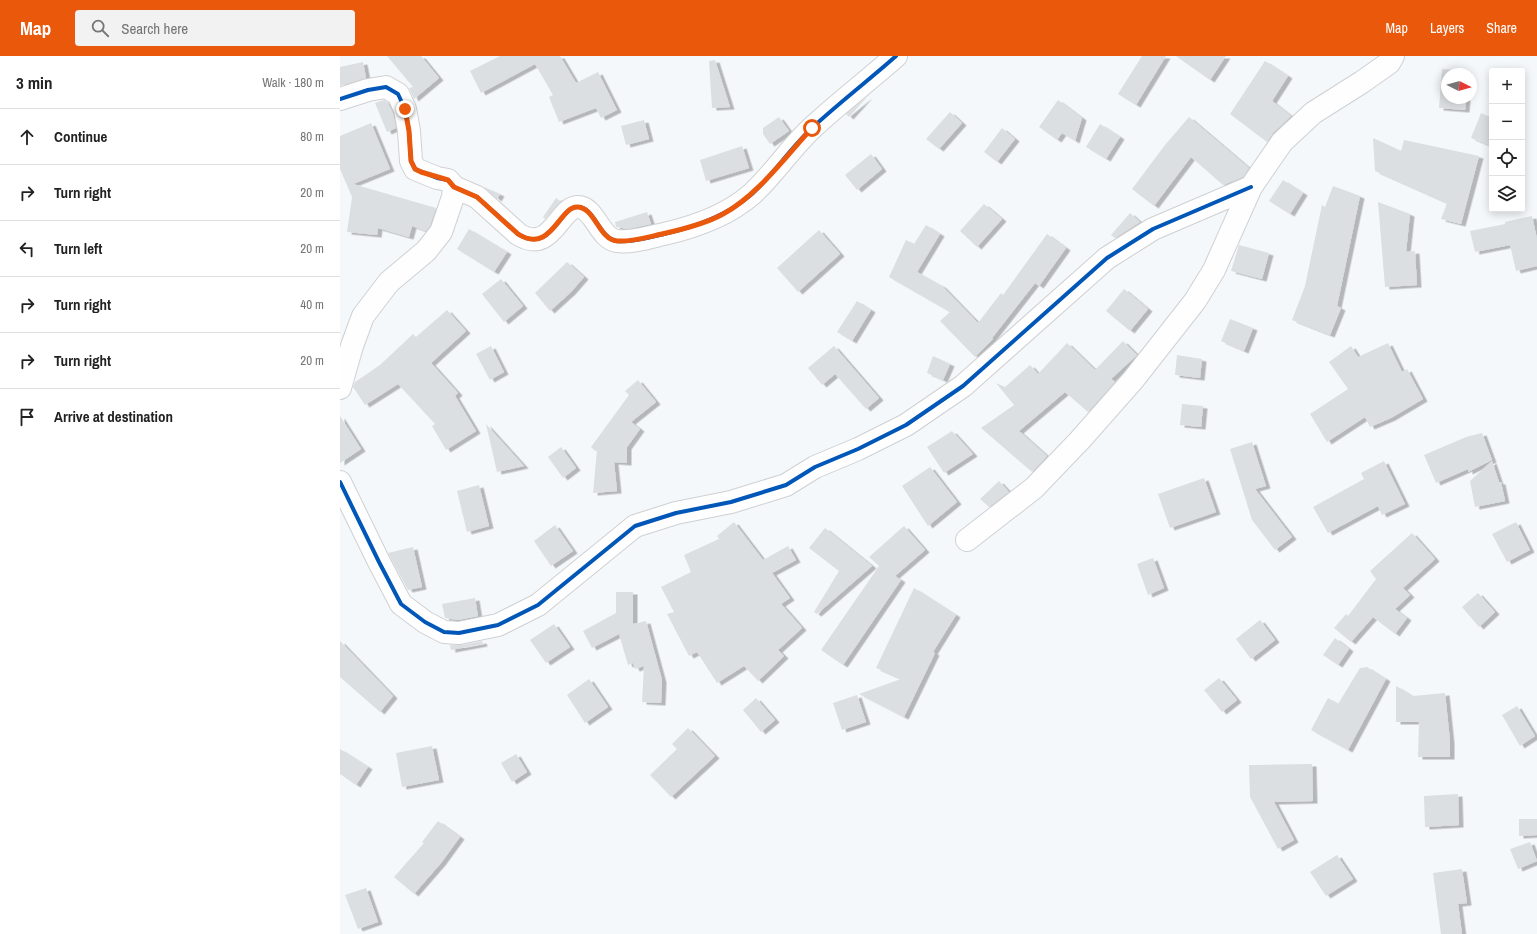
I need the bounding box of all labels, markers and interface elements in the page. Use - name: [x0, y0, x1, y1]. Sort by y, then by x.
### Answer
- search box: [75, 10, 355, 46]
- text: Map: [20, 15, 51, 41]
- icon: search: [89, 17, 111, 39]
- text: Search here: [121, 18, 188, 39]
- text: Map: [1386, 19, 1408, 37]
- text: Layers: [1430, 19, 1464, 37]
- text: Share: [1486, 19, 1517, 37]
- north arrow: [1441, 68, 1477, 104]
- map controls: [1489, 68, 1525, 212]
- button: +: [1489, 68, 1525, 104]
- text: 3 min: [16, 71, 52, 94]
- text: Walk · 180 m: [262, 74, 324, 91]
- route end: [396, 100, 414, 118]
- button: −: [1489, 104, 1525, 140]
- route start: [803, 119, 821, 137]
- icon: ahead: [16, 126, 38, 148]
- text: Continue: [54, 126, 107, 147]
- text: 80 m: [300, 128, 324, 145]
- button: locate: [1489, 140, 1525, 176]
- button: layers: [1489, 176, 1525, 212]
- icon: right: [16, 182, 38, 204]
- text: Turn right: [54, 182, 111, 203]
- text: 20 m: [300, 184, 324, 201]
- icon: left: [16, 238, 38, 260]
- text: Turn left: [54, 238, 102, 259]
- text: 20 m: [300, 240, 324, 257]
- icon: right: [16, 294, 38, 316]
- text: Turn right: [54, 294, 111, 315]
- text: 40 m: [300, 296, 324, 313]
- icon: right: [16, 350, 38, 372]
- text: Turn right: [54, 350, 111, 371]
- text: 20 m: [300, 352, 324, 369]
- icon: arrive: [16, 406, 38, 428]
- text: Arrive at destination: [54, 406, 173, 427]

